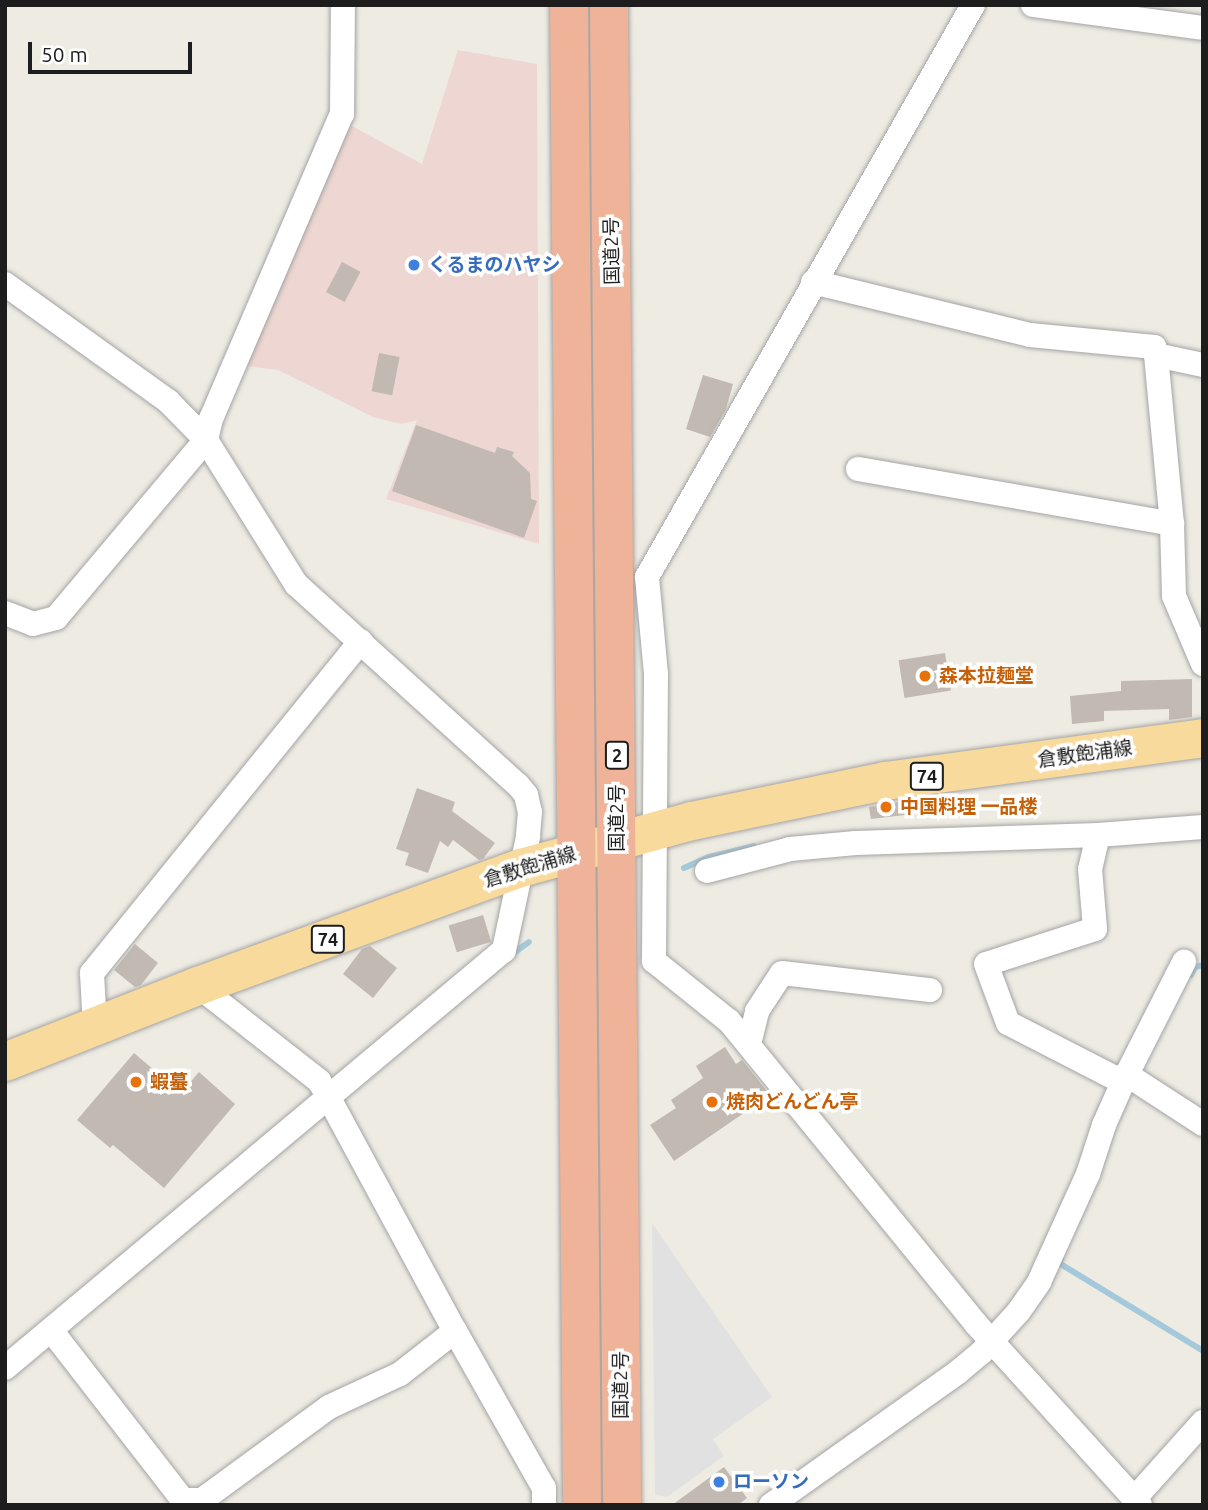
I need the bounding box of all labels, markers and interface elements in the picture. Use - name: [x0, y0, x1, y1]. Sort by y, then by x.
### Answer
- scale bar: [32, 28, 196, 72]
- text: 50 m: [41, 42, 88, 66]
- street label: 国道2号: [600, 217, 624, 285]
- place label: くるまのハヤシ: [428, 254, 561, 276]
- marker: くるまのハヤシ: [406, 257, 422, 273]
- place label: 森本拉麺堂: [939, 665, 1034, 687]
- marker: 森本拉麺堂: [917, 668, 933, 684]
- street label: 倉敷飽浦線: [1036, 736, 1134, 772]
- road number: 2: [605, 740, 629, 770]
- road number: 74: [909, 762, 944, 790]
- street label: 国道2号: [606, 784, 628, 852]
- place label: 中国料理 一品楼: [900, 796, 1038, 818]
- marker: 中国料理 一品楼: [878, 799, 894, 815]
- street label: 倉敷飽浦線: [481, 842, 579, 892]
- road number: 74: [310, 924, 346, 954]
- place label: 蝦蟇: [150, 1071, 188, 1093]
- marker: 蝦蟇: [128, 1074, 144, 1090]
- place label: 焼肉どんどん亭: [726, 1091, 859, 1113]
- marker: 焼肉どんどん亭: [704, 1094, 720, 1110]
- street label: 国道2号: [610, 1351, 632, 1419]
- place label: ローソン: [733, 1471, 809, 1493]
- marker: ローソン: [711, 1474, 727, 1490]

